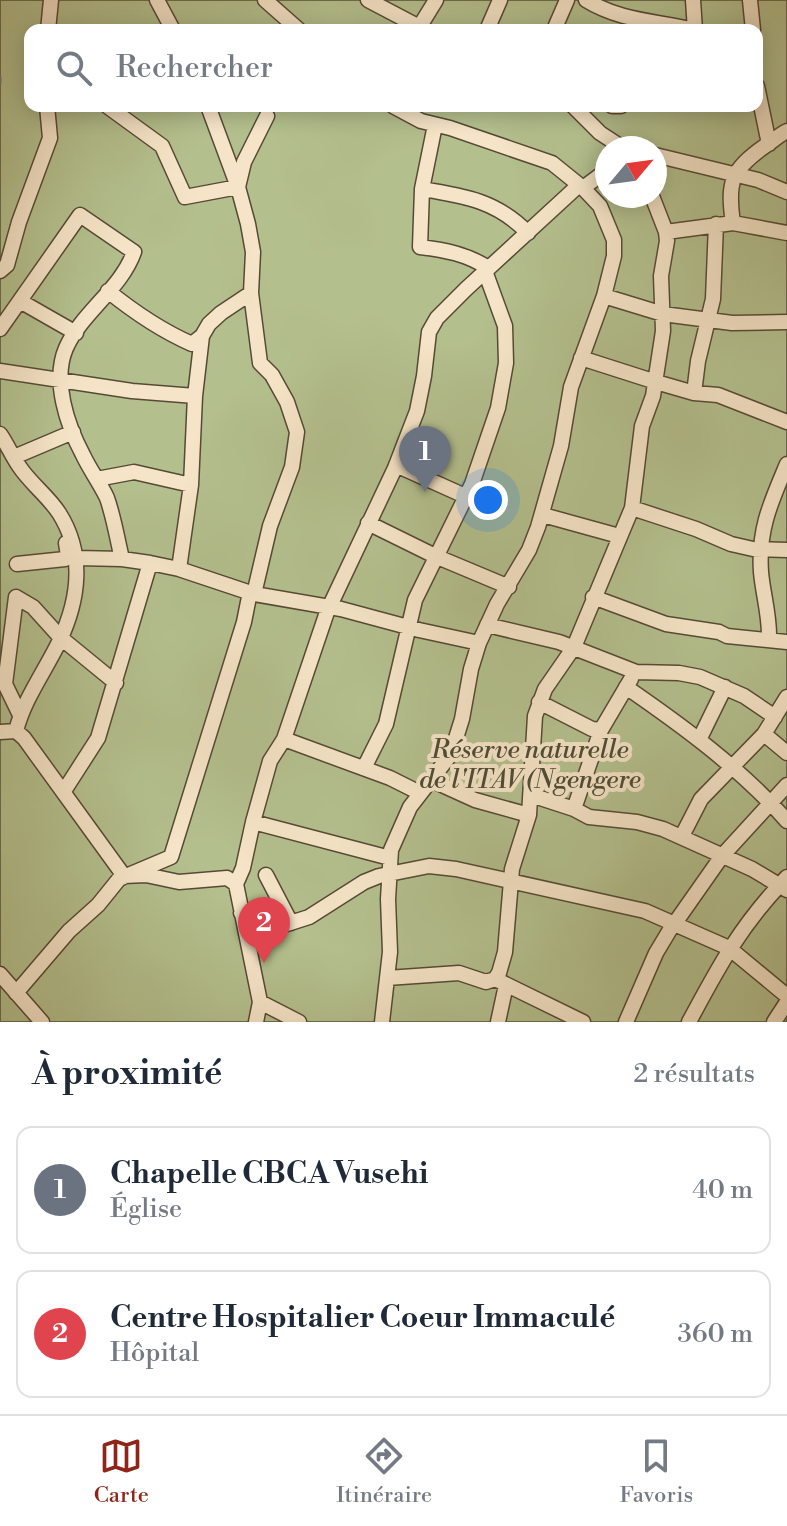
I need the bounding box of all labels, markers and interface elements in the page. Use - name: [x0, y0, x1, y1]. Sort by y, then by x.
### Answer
- search box: [24, 24, 763, 112]
- icon: search: [52, 46, 96, 90]
- text: Rechercher: [116, 49, 273, 87]
- north arrow: [595, 136, 667, 208]
- pin: 1: [399, 426, 451, 492]
- your location: [468, 480, 508, 520]
- park label: Réserve naturelle de l'ITAV (Ngengere: [419, 734, 641, 796]
- pin: 2: [238, 897, 290, 963]
- text: À proximité: [32, 1053, 222, 1095]
- text: 2 résultats: [633, 1058, 755, 1090]
- text: Chapelle CBCA Vusehi: [110, 1155, 428, 1193]
- text: 1: [54, 1174, 66, 1206]
- text: 40 m: [692, 1174, 753, 1206]
- text: Église: [110, 1193, 182, 1225]
- text: Centre Hospitalier Coeur Immaculé: [110, 1299, 615, 1337]
- text: 2: [52, 1318, 68, 1350]
- text: 360 m: [678, 1318, 753, 1350]
- text: Hôpital: [110, 1337, 199, 1369]
- tab: Carte: [94, 1434, 149, 1509]
- tab: Itinéraire: [336, 1434, 432, 1509]
- tab: Favoris: [620, 1434, 693, 1509]

